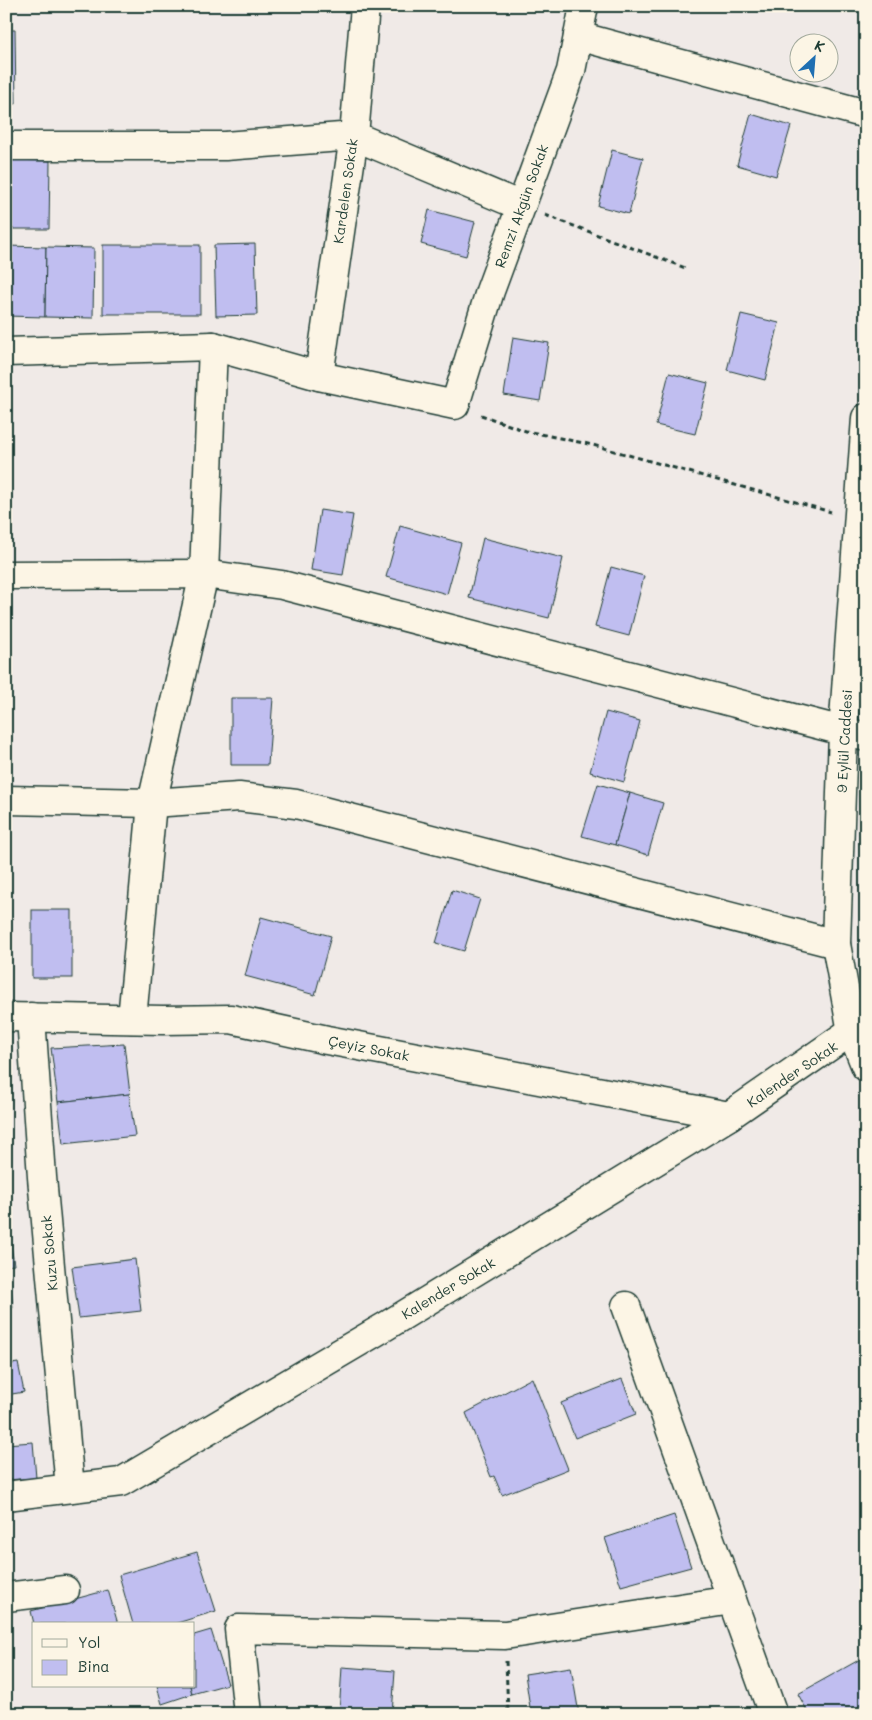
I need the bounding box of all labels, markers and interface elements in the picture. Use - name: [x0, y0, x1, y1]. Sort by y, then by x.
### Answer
- north arrow: [790, 32, 840, 82]
- text: K: [812, 35, 828, 56]
- street label: Kardelen Sokak: [328, 137, 362, 245]
- street label: Remzi Akgün Sokak: [490, 142, 552, 270]
- street label: 9 Eylül Caddesi: [832, 689, 856, 793]
- street label: Çeyiz Sokak: [327, 1031, 411, 1065]
- street label: Kalender Sokak: [743, 1036, 841, 1112]
- street label: Kuzu Sokak: [36, 1214, 62, 1292]
- street label: Kalender Sokak: [398, 1253, 498, 1323]
- legend: [32, 1622, 195, 1688]
- text: Yol: [78, 1632, 101, 1652]
- text: Bina: [78, 1656, 110, 1676]

